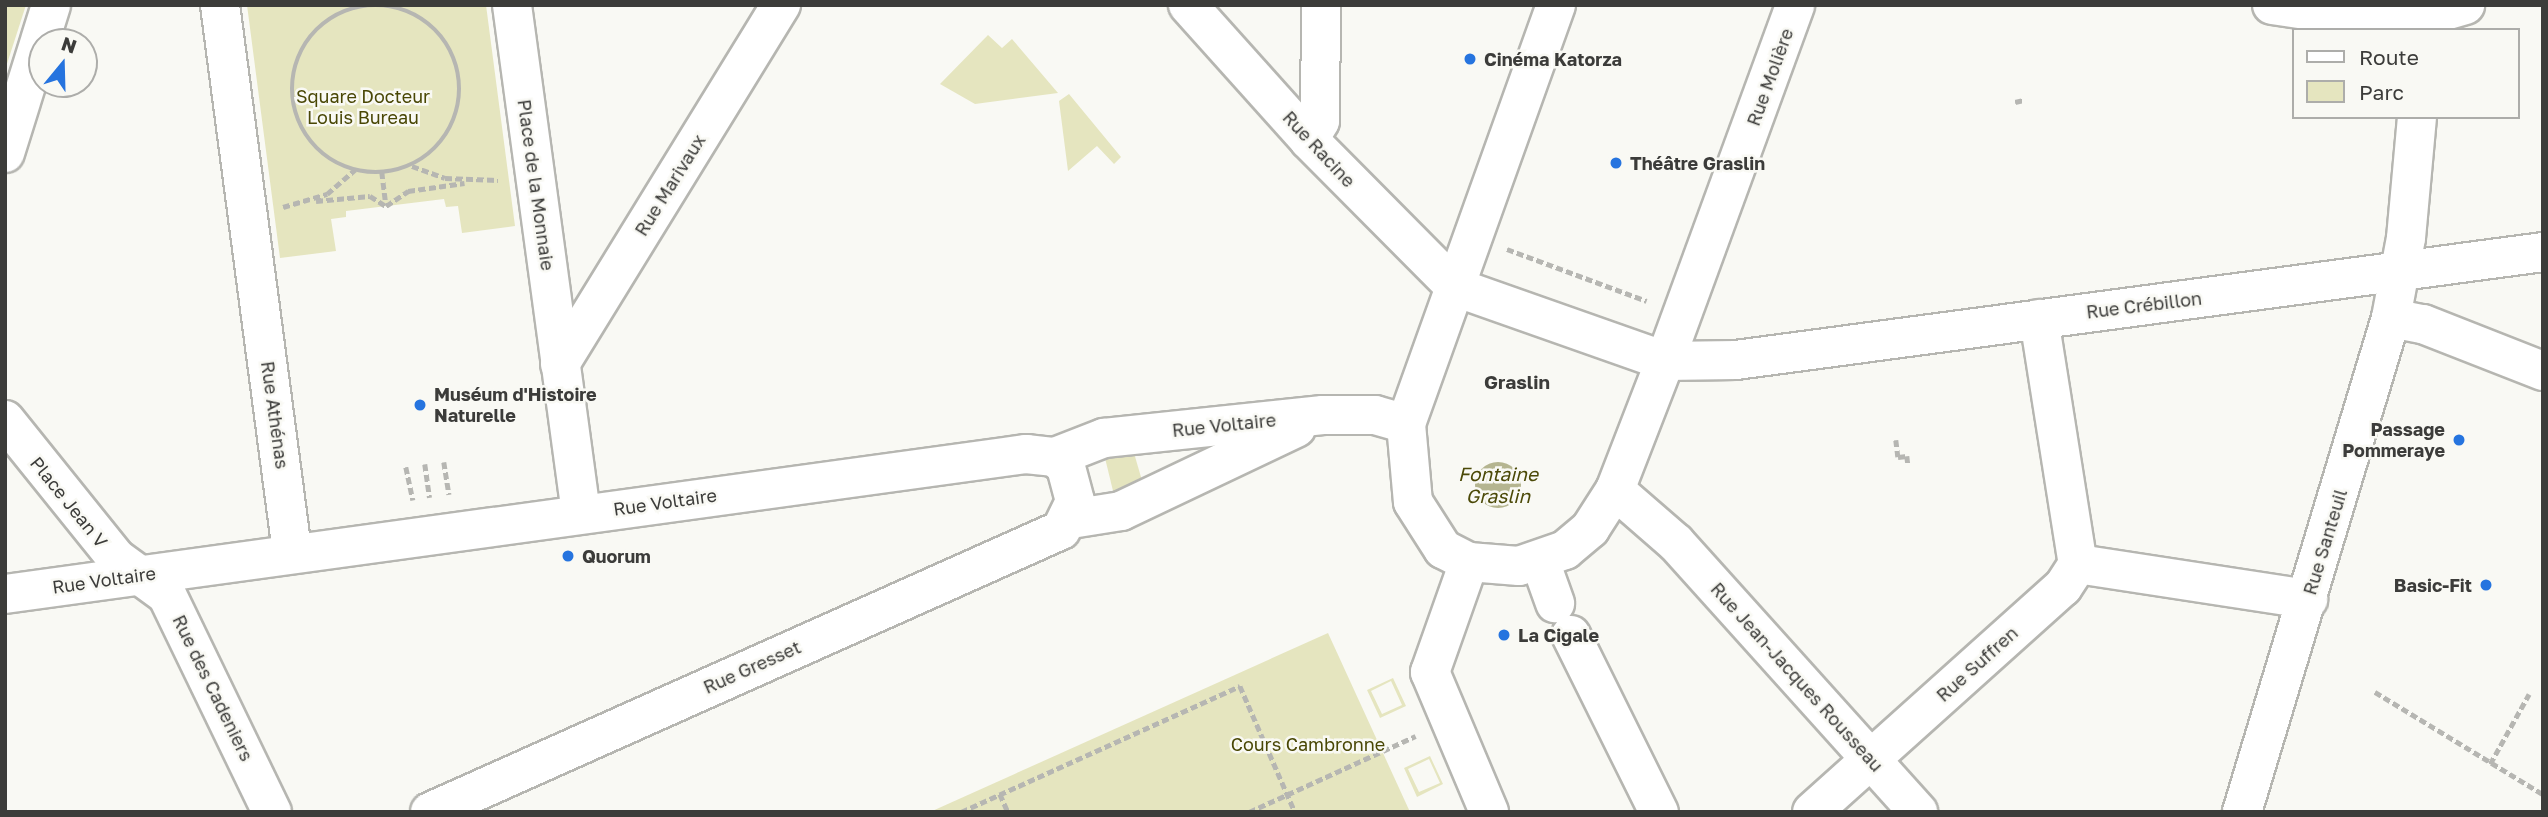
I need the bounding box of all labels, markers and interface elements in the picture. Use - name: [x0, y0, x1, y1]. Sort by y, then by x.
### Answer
- street label: Rue Molière: [1742, 25, 1798, 129]
- north arrow: [28, 28, 98, 98]
- legend: [2292, 28, 2520, 119]
- text: N: [59, 31, 80, 58]
- text: Route: [2359, 44, 2419, 70]
- place label: Cinéma Katorza: [1484, 48, 1622, 70]
- marker: Cinéma Katorza: [1462, 51, 1478, 67]
- text: Parc: [2359, 79, 2404, 105]
- park label: Square Docteur Louis Bureau: [296, 86, 430, 128]
- street label: Place de la Monnaie: [513, 98, 559, 272]
- street label: Rue Racine: [1278, 106, 1360, 192]
- street label: Rue Marivaux: [630, 130, 710, 240]
- place label: Théâtre Graslin: [1630, 152, 1765, 174]
- marker: Théâtre Graslin: [1608, 155, 1624, 171]
- street label: Rue Crébillon: [2085, 287, 2203, 323]
- street label: Rue Athénas: [257, 360, 293, 470]
- district label: Graslin: [1484, 371, 1550, 393]
- place label: Muséum d'Histoire Naturelle: [434, 384, 597, 426]
- marker: Muséum d'Histoire Naturelle: [412, 397, 428, 413]
- street label: Rue Voltaire: [1171, 409, 1277, 441]
- place label: Passage Pommeraye: [2342, 419, 2445, 462]
- marker: Passage Pommeraye: [2451, 432, 2467, 448]
- street label: Place Jean V: [26, 452, 112, 552]
- water label: Fontaine Graslin: [1458, 463, 1538, 507]
- street label: Rue Voltaire: [612, 484, 718, 520]
- street label: Rue Santeuil: [2299, 487, 2351, 597]
- place label: Quorum: [582, 545, 651, 567]
- marker: Quorum: [560, 548, 576, 564]
- street label: Rue Voltaire: [51, 562, 157, 598]
- place label: Basic-Fit: [2394, 574, 2472, 596]
- marker: Basic-Fit: [2478, 577, 2494, 593]
- street label: Rue Jean-Jacques Rousseau: [1706, 578, 1888, 776]
- street label: Rue des Cadeniers: [168, 611, 258, 765]
- street label: Rue Suffren: [1932, 622, 2022, 706]
- place label: La Cigale: [1518, 624, 1599, 646]
- marker: La Cigale: [1496, 627, 1512, 643]
- street label: Rue Gresset: [700, 636, 804, 698]
- park label: Cours Cambronne: [1231, 733, 1385, 755]

